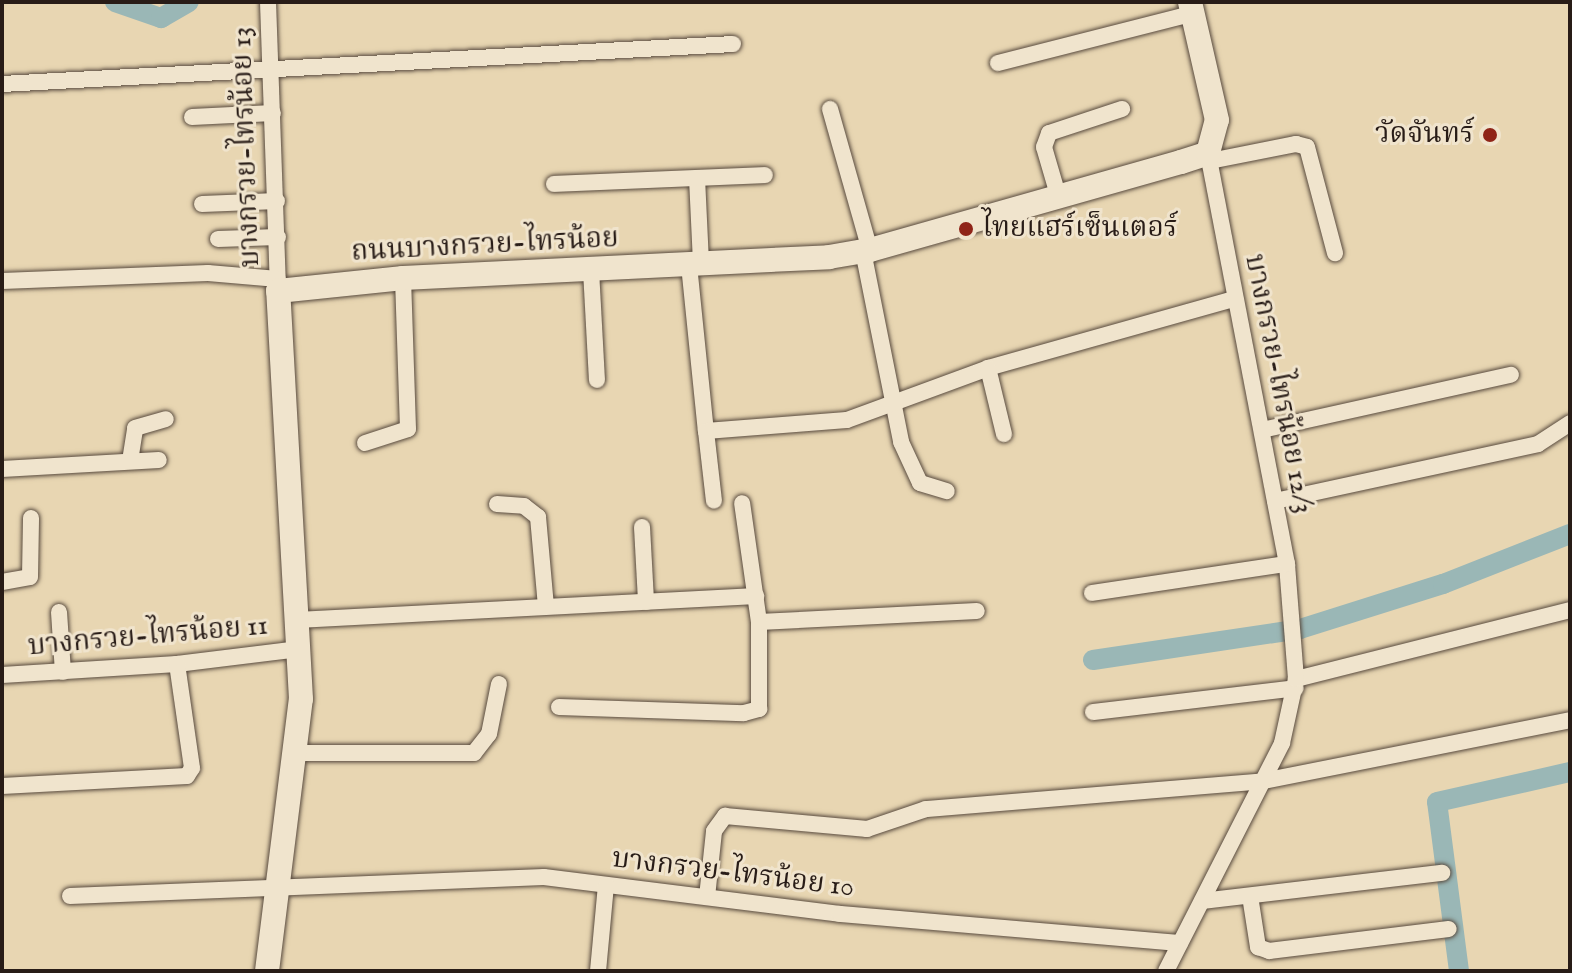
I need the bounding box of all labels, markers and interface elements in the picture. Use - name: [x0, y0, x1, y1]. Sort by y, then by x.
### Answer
- street label: บางกรวย-ไทรน้อย 13: [226, 26, 268, 268]
- place label: วัดจันทร์: [1375, 118, 1474, 152]
- marker: วัดจันทร์: [1481, 126, 1499, 144]
- place label: ไทยแฮร์เซ็นเตอร์: [982, 212, 1178, 246]
- marker: ไทยแฮร์เซ็นเตอร์: [957, 220, 975, 238]
- street label: ถนนบางกรวย-ไทรน้อย: [350, 222, 620, 270]
- street label: บางกรวย-ไทรน้อย 12/3: [1236, 252, 1320, 516]
- street label: บางกรวย-ไทรน้อย 11: [27, 610, 269, 664]
- street label: บางกรวย-ไทรน้อย 10: [610, 842, 856, 906]

